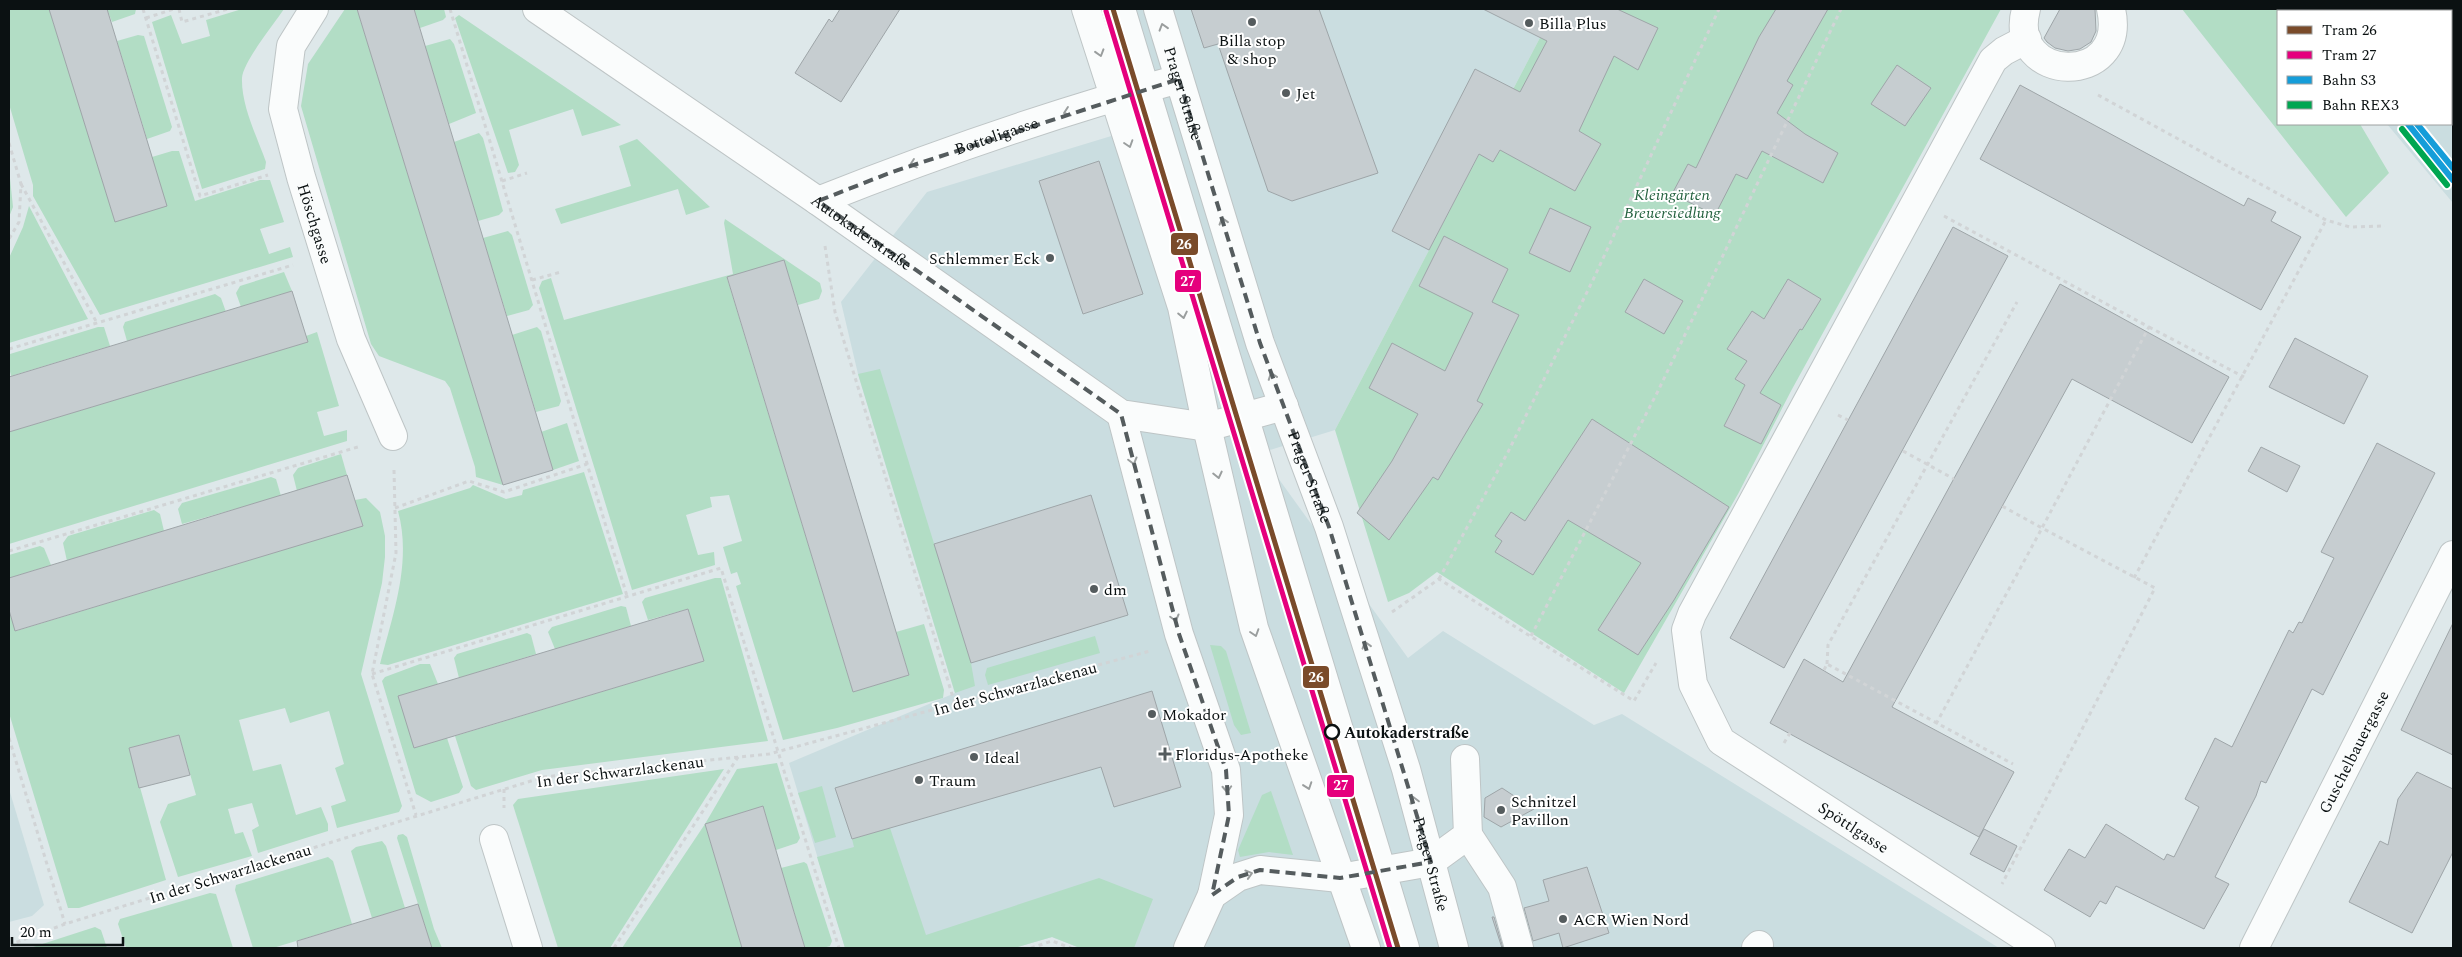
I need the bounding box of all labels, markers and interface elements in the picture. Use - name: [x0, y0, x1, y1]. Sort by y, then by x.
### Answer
- legend: [2277, 10, 2452, 125]
- place label: Billa Plus: [1539, 12, 1607, 36]
- marker: Billa stop & shop: [1246, 16, 1258, 28]
- marker: Billa Plus: [1523, 17, 1535, 29]
- text: Tram 26: [2322, 19, 2377, 42]
- one-way arrow: [1159, 23, 1169, 32]
- place label: Billa stop & shop: [1219, 29, 1285, 71]
- street label: Prager Straße: [1157, 43, 1208, 143]
- text: Tram 27: [2322, 44, 2377, 67]
- one-way arrow: [1094, 49, 1104, 57]
- text: Bahn S3: [2322, 69, 2376, 92]
- place label: Jet: [1296, 82, 1316, 106]
- marker: Jet: [1280, 87, 1292, 99]
- text: Bahn REX3: [2322, 94, 2399, 117]
- one-way arrow: [1063, 107, 1072, 117]
- street label: Bottoligasse: [951, 111, 1041, 162]
- one-way arrow: [1123, 139, 1133, 148]
- one-way arrow: [909, 159, 918, 169]
- street label: Höschgasse: [291, 180, 338, 267]
- park label: Kleingärten Breuersiedlung: [1624, 183, 1721, 225]
- street label: Autokaderstraße: [806, 189, 917, 277]
- one-way arrow: [1218, 217, 1228, 226]
- line badge: 26: [1170, 232, 1199, 256]
- text: 26: [1176, 234, 1192, 255]
- place label: Schlemmer Eck: [929, 247, 1040, 271]
- marker: Schlemmer Eck: [1044, 252, 1056, 264]
- line badge: 27: [1174, 269, 1202, 293]
- text: 27: [1180, 271, 1196, 292]
- one-way arrow: [1178, 311, 1188, 320]
- one-way arrow: [1268, 372, 1278, 380]
- street label: Prager Straße: [1281, 427, 1338, 527]
- one-way arrow: [1128, 456, 1138, 464]
- one-way arrow: [1212, 470, 1223, 479]
- place label: dm: [1104, 578, 1127, 602]
- marker: dm: [1088, 583, 1100, 595]
- one-way arrow: [1169, 613, 1179, 621]
- one-way arrow: [1250, 628, 1260, 636]
- one-way arrow: [1362, 641, 1372, 649]
- street label: In der Schwarzlackenau: [931, 656, 1100, 722]
- line badge: 26: [1302, 665, 1330, 689]
- text: 26: [1308, 667, 1324, 688]
- street label: Guschelbauergasse: [2313, 686, 2396, 818]
- place label: Mokador: [1162, 703, 1226, 727]
- marker: Mokador: [1146, 708, 1158, 720]
- place label: Autokaderstraße: [1344, 721, 1469, 745]
- marker: Autokaderstraße: [1324, 724, 1340, 740]
- place label: Floridus-Apotheke: [1175, 743, 1308, 767]
- place label: Ideal: [984, 746, 1019, 770]
- marker: Floridus-Apotheke: [1159, 748, 1171, 760]
- street label: In der Schwarzlackenau: [535, 750, 705, 794]
- marker: Ideal: [968, 751, 980, 763]
- place label: Traum: [929, 769, 977, 793]
- marker: Traum: [913, 774, 925, 786]
- line badge: 27: [1326, 774, 1355, 798]
- text: 27: [1333, 775, 1349, 796]
- one-way arrow: [1303, 782, 1313, 790]
- one-way arrow: [1222, 786, 1233, 794]
- place label: Schnitzel Pavillon: [1511, 790, 1577, 832]
- one-way arrow: [1409, 795, 1420, 804]
- street label: Spöttlgasse: [1813, 796, 1894, 860]
- marker: Schnitzel Pavillon: [1495, 804, 1507, 816]
- street label: Prager Straße: [1406, 814, 1455, 914]
- street label: In der Schwarzlackenau: [146, 838, 314, 910]
- one-way arrow: [1244, 869, 1253, 879]
- place label: ACR Wien Nord: [1573, 908, 1689, 932]
- marker: ACR Wien Nord: [1557, 913, 1569, 925]
- scale bar: [12, 914, 124, 946]
- text: 20 m: [20, 921, 52, 944]

